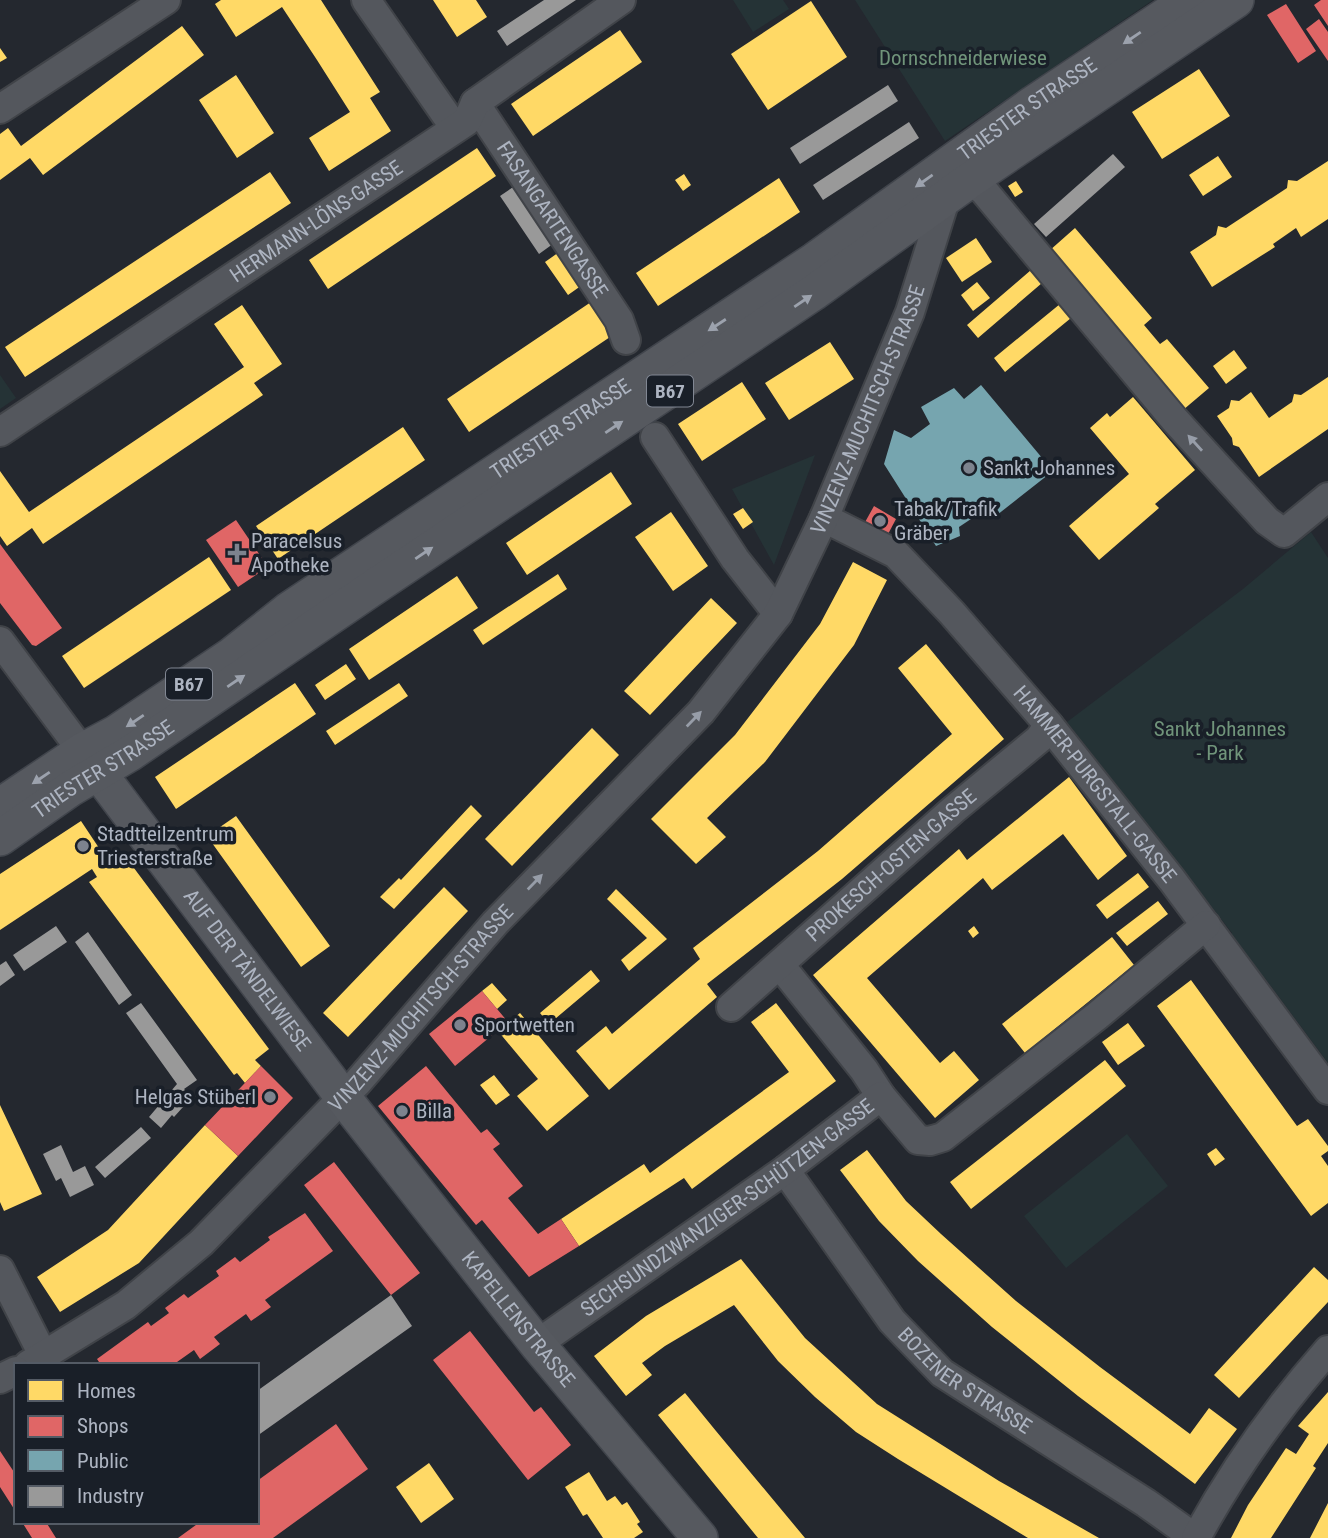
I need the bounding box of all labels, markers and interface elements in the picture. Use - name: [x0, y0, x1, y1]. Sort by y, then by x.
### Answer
- one-way arrow: [1123, 31, 1141, 45]
- park label: Dornschneiderwiese: [879, 46, 1047, 70]
- street label: TRIESTER STRASSE: [953, 53, 1101, 166]
- street label: FASANGARTENGASSE: [492, 137, 613, 302]
- street label: HERMANN-LÖNS-GASSE: [226, 155, 407, 287]
- one-way arrow: [915, 174, 933, 188]
- street label: VINZENZ-MUCHITSCH-STRASSE: [806, 282, 930, 538]
- one-way arrow: [793, 294, 812, 307]
- one-way arrow: [707, 318, 726, 331]
- street label: TRIESTER STRASSE: [486, 374, 635, 484]
- road number: B67: [647, 376, 693, 406]
- one-way arrow: [604, 421, 623, 434]
- one-way arrow: [1187, 434, 1203, 452]
- place label: Sankt Johannes: [983, 456, 1115, 480]
- marker: Sankt Johannes: [961, 460, 977, 476]
- place label: Tabak/Trafik Gräber: [894, 497, 998, 545]
- marker: Tabak/Trafik Gräber: [872, 513, 888, 529]
- place label: Paracelsus Apotheke: [251, 529, 342, 577]
- marker: Paracelsus Apotheke: [229, 545, 245, 561]
- one-way arrow: [414, 547, 434, 560]
- road number: B67: [166, 668, 212, 699]
- one-way arrow: [227, 674, 245, 688]
- street label: HAMMER-PURGSTALL-GASSE: [1008, 681, 1181, 888]
- one-way arrow: [686, 711, 702, 728]
- one-way arrow: [125, 714, 145, 727]
- street label: TRIESTER STRASSE: [28, 715, 178, 824]
- park label: Sankt Johannes - Park: [1154, 717, 1286, 765]
- one-way arrow: [31, 772, 51, 785]
- street label: PROKESCH-OSTEN-GASSE: [801, 784, 981, 946]
- place label: Stadtteilzentrum Triesterstraße: [97, 822, 234, 870]
- marker: Stadtteilzentrum Triesterstraße: [75, 838, 91, 854]
- one-way arrow: [527, 874, 543, 891]
- street label: AUF DER TÄNDELWIESE: [179, 885, 316, 1056]
- street label: VINZENZ-MUCHITSCH-STRASSE: [324, 900, 518, 1117]
- place label: Sportwetten: [474, 1013, 575, 1037]
- marker: Sportwetten: [452, 1017, 468, 1033]
- place label: Helgas Stüberl: [135, 1085, 256, 1109]
- marker: Helgas Stüberl: [262, 1089, 278, 1105]
- street label: SECHSUNDZWANZIGER-SCHÜTZEN-GASSE: [576, 1094, 879, 1322]
- place label: Billa: [416, 1099, 452, 1123]
- marker: Billa: [394, 1103, 410, 1119]
- street label: KAPELLENSTRASSE: [457, 1247, 580, 1392]
- street label: BOZENER STRASSE: [893, 1323, 1036, 1439]
- legend: [14, 1363, 259, 1524]
- text: Homes: [77, 1379, 136, 1403]
- text: Shops: [77, 1414, 129, 1438]
- text: Public: [77, 1449, 129, 1473]
- text: Industry: [77, 1484, 144, 1508]

